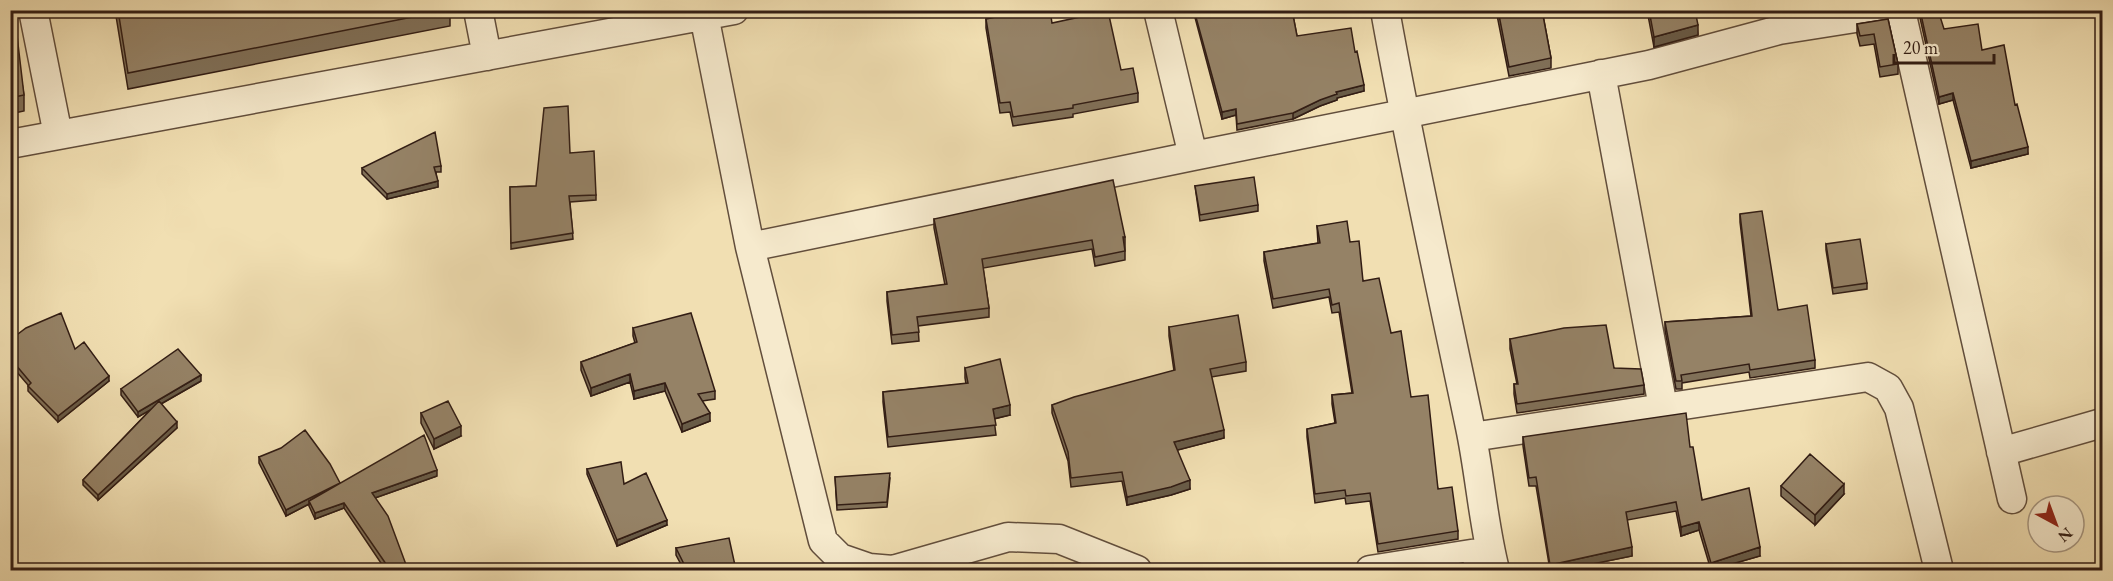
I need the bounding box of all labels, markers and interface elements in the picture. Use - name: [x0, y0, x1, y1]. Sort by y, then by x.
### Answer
- scale bar: [1894, 27, 1994, 65]
- text: 20 m: [1903, 36, 1938, 59]
- north arrow: [2026, 494, 2086, 554]
- text: N: [2054, 523, 2077, 547]

